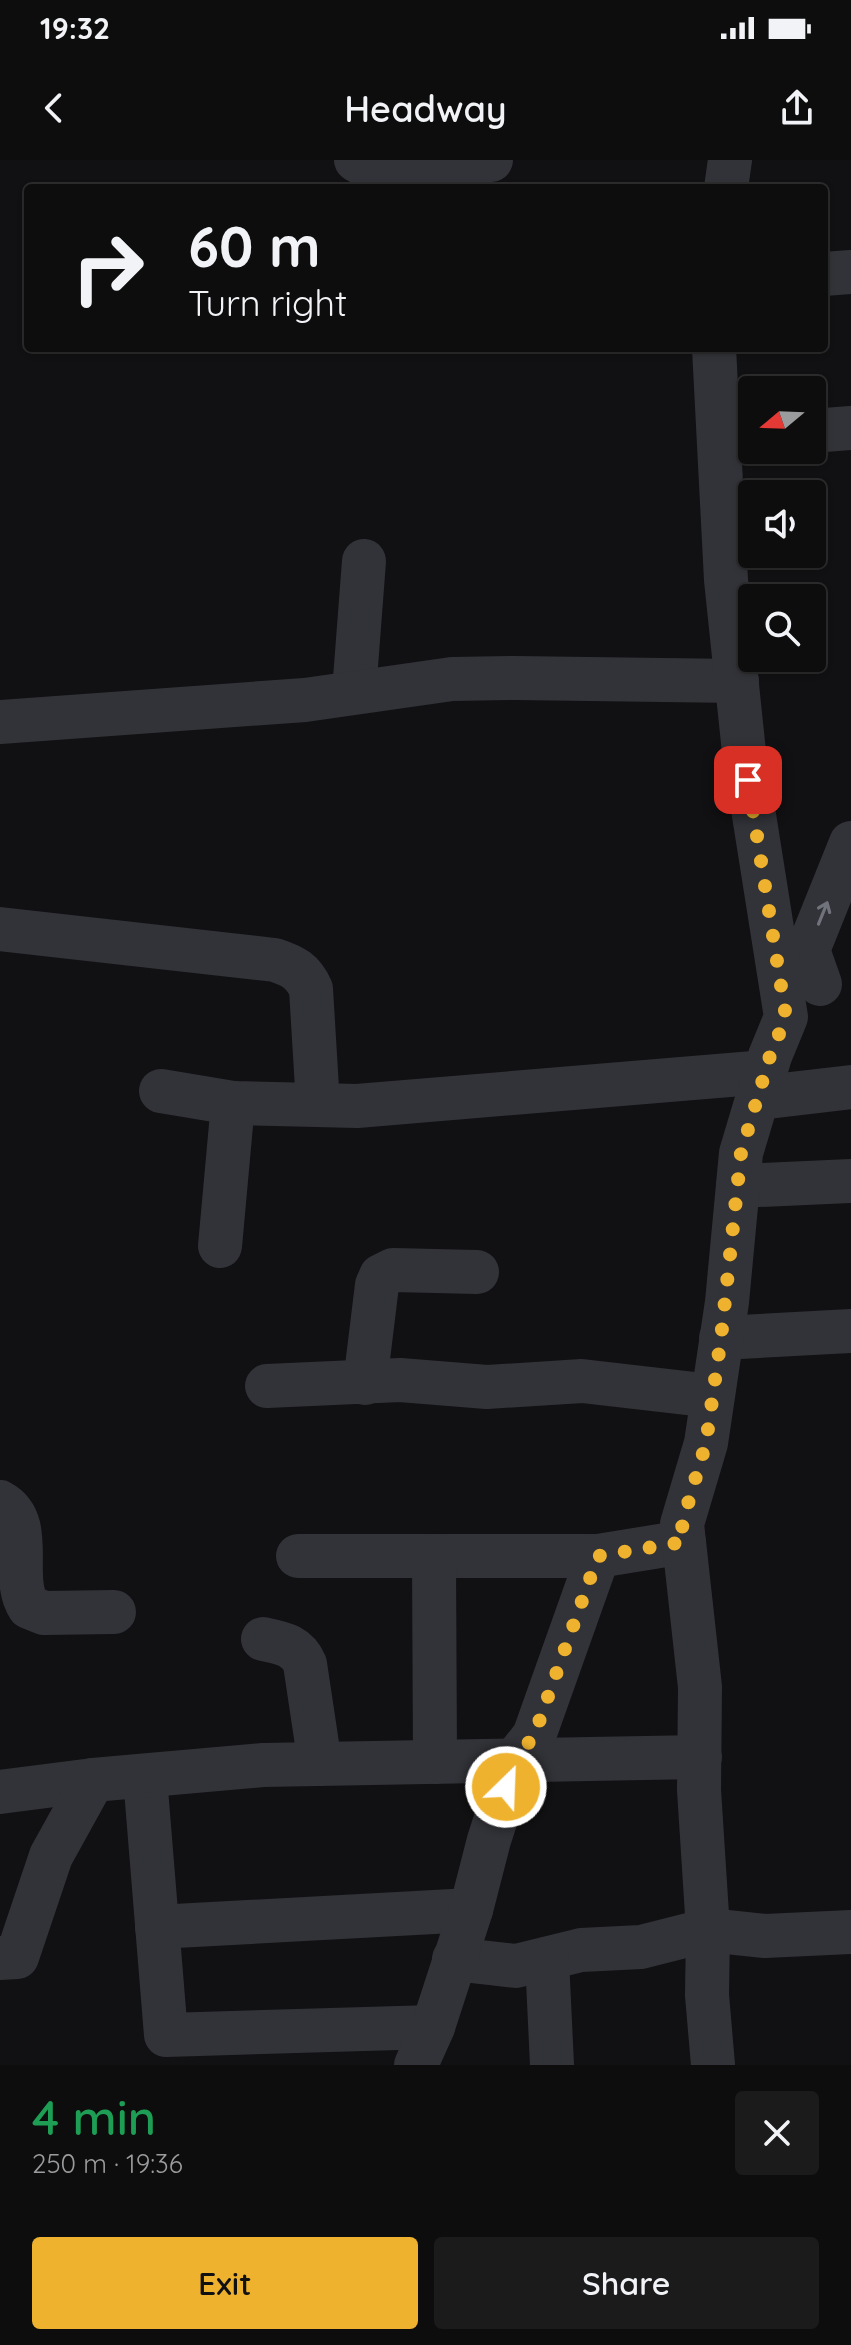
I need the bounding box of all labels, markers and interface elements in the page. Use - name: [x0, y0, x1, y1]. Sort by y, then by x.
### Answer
- text: 19:32: [40, 9, 110, 47]
- icon: back: [32, 86, 76, 130]
- text: Headway: [344, 86, 507, 131]
- icon: share: [775, 86, 819, 130]
- text: 60 m: [188, 211, 321, 281]
- icon: right: [56, 216, 160, 320]
- text: Turn right: [188, 280, 347, 325]
- north arrow: [738, 376, 826, 464]
- map controls: [738, 376, 826, 672]
- button: sound: [738, 480, 826, 568]
- button: search: [738, 584, 826, 672]
- pin: [714, 746, 782, 814]
- icon: arrive: [726, 758, 770, 802]
- one-way arrow: [817, 901, 831, 926]
- position arrow: [464, 1745, 548, 1829]
- text: 4 min: [32, 2087, 156, 2147]
- button: close: [735, 2091, 819, 2175]
- text: 250 m · 19:36: [32, 2147, 183, 2180]
- button: Exit: [32, 2237, 418, 2329]
- button: Share: [434, 2237, 819, 2329]

